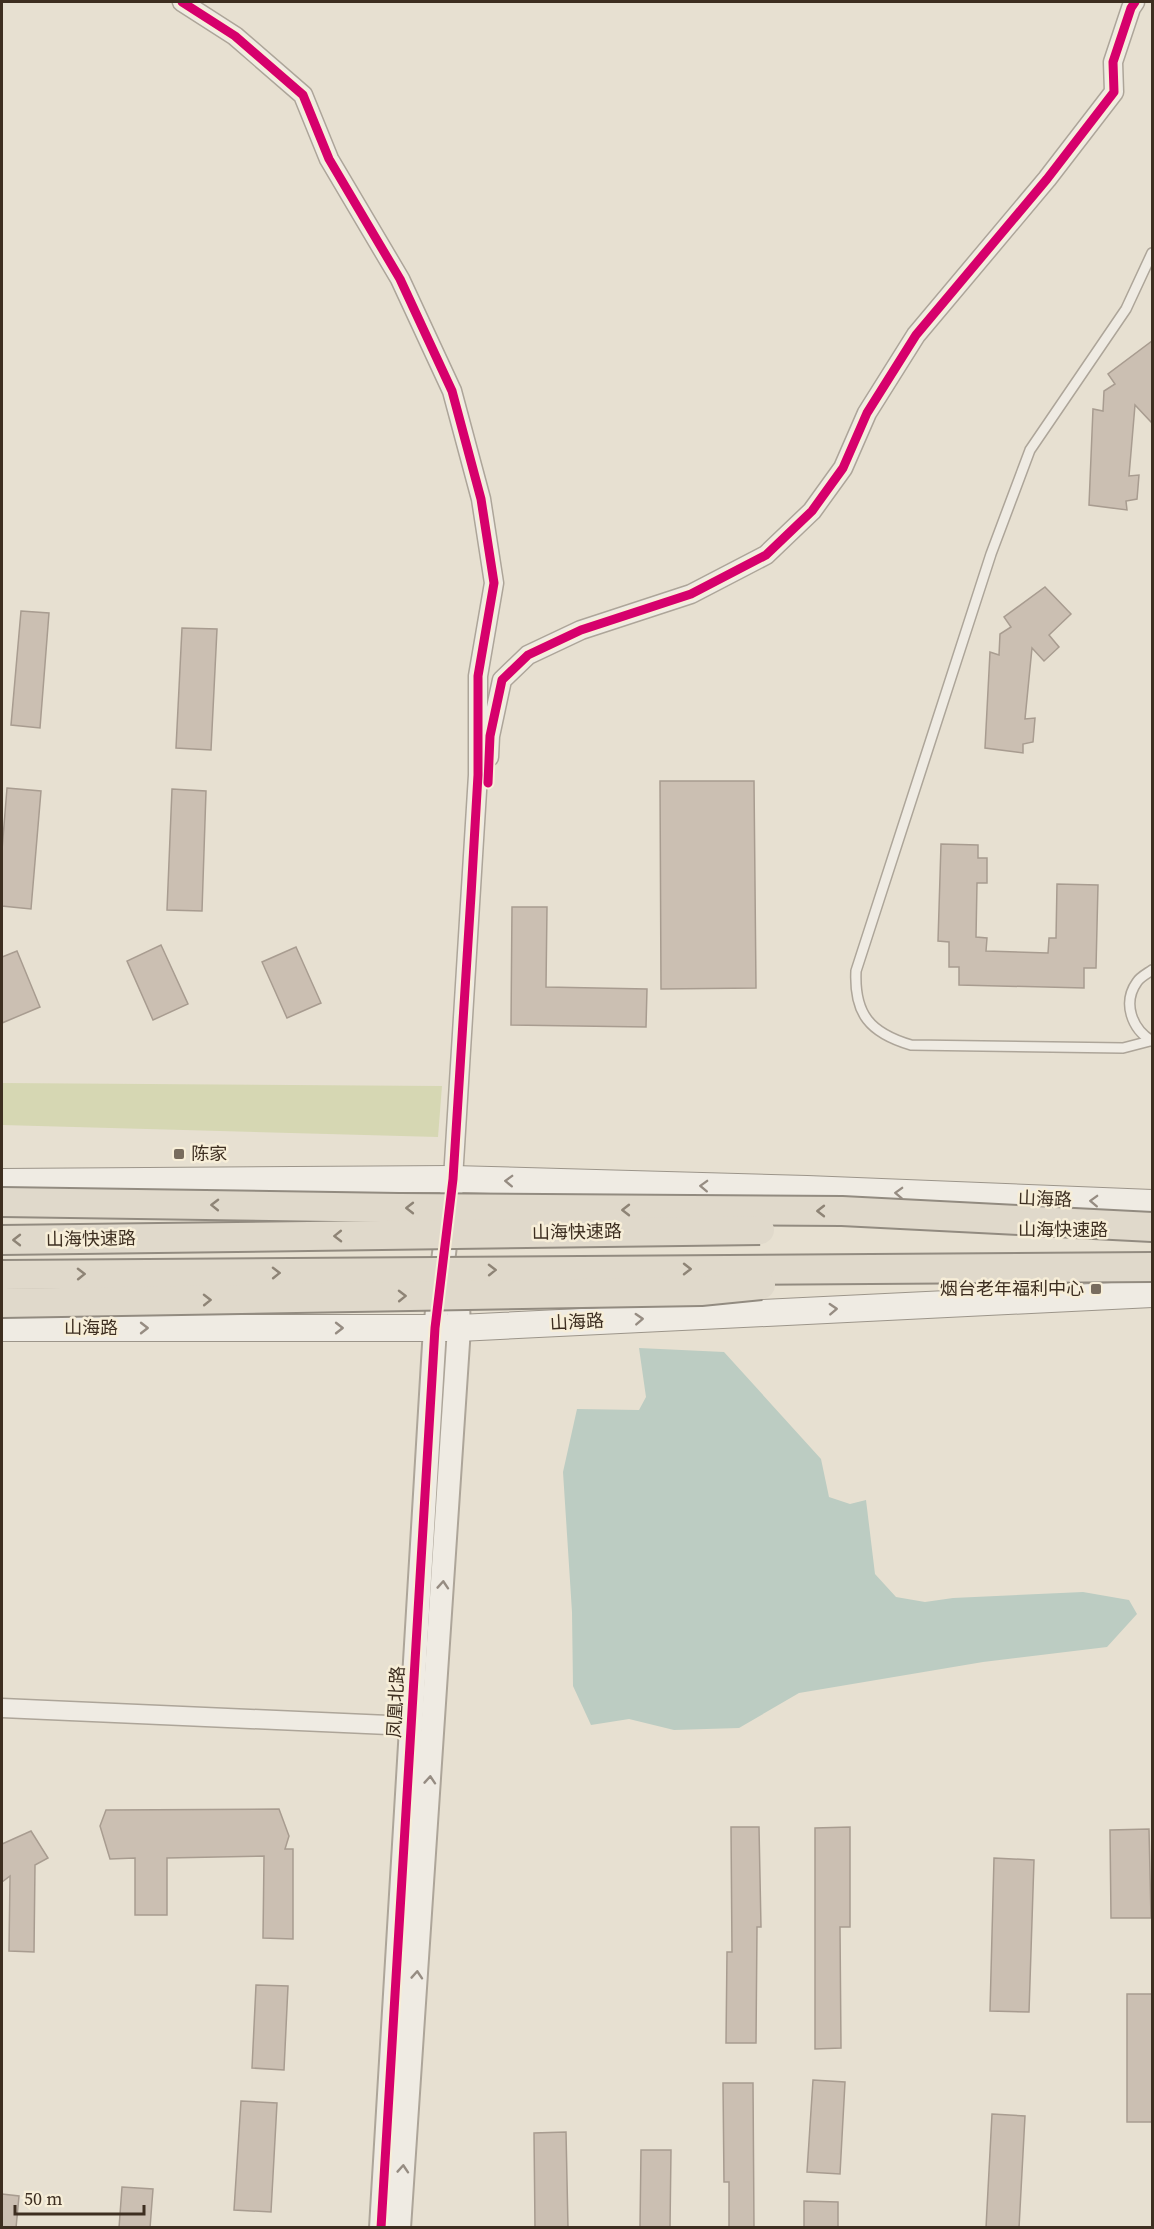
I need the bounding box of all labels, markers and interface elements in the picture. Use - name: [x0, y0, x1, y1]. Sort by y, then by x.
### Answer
- place label: 陈家: [191, 1141, 227, 1166]
- marker: 陈家: [172, 1147, 186, 1161]
- one-way arrow: [505, 1174, 514, 1187]
- one-way arrow: [700, 1180, 709, 1192]
- street label: 山海路: [1018, 1185, 1072, 1212]
- one-way arrow: [895, 1186, 904, 1199]
- one-way arrow: [1090, 1194, 1099, 1207]
- one-way arrow: [211, 1199, 220, 1211]
- one-way arrow: [406, 1202, 415, 1214]
- one-way arrow: [622, 1203, 631, 1216]
- one-way arrow: [817, 1205, 826, 1217]
- street label: 山海快速路: [1018, 1217, 1108, 1242]
- street label: 山海快速路: [532, 1218, 622, 1245]
- street label: 山海快速路: [46, 1225, 136, 1252]
- one-way arrow: [334, 1230, 343, 1242]
- one-way arrow: [13, 1234, 22, 1246]
- one-way arrow: [682, 1263, 691, 1275]
- one-way arrow: [487, 1264, 496, 1277]
- one-way arrow: [271, 1266, 280, 1279]
- one-way arrow: [76, 1268, 85, 1281]
- place label: 烟台老年福利中心: [940, 1276, 1084, 1301]
- marker: 烟台老年福利中心: [1089, 1282, 1103, 1296]
- one-way arrow: [397, 1290, 406, 1302]
- one-way arrow: [202, 1293, 211, 1306]
- one-way arrow: [829, 1302, 838, 1315]
- street label: 山海路: [549, 1308, 605, 1335]
- one-way arrow: [634, 1312, 643, 1325]
- street label: 山海路: [64, 1315, 118, 1340]
- one-way arrow: [139, 1322, 148, 1334]
- one-way arrow: [334, 1322, 343, 1334]
- one-way arrow: [436, 1581, 449, 1590]
- street label: 凤凰北路: [381, 1665, 410, 1739]
- one-way arrow: [423, 1776, 436, 1785]
- one-way arrow: [410, 1970, 423, 1979]
- one-way arrow: [396, 2165, 409, 2174]
- scale bar: [15, 2178, 144, 2216]
- text: 50 m: [24, 2186, 62, 2211]

